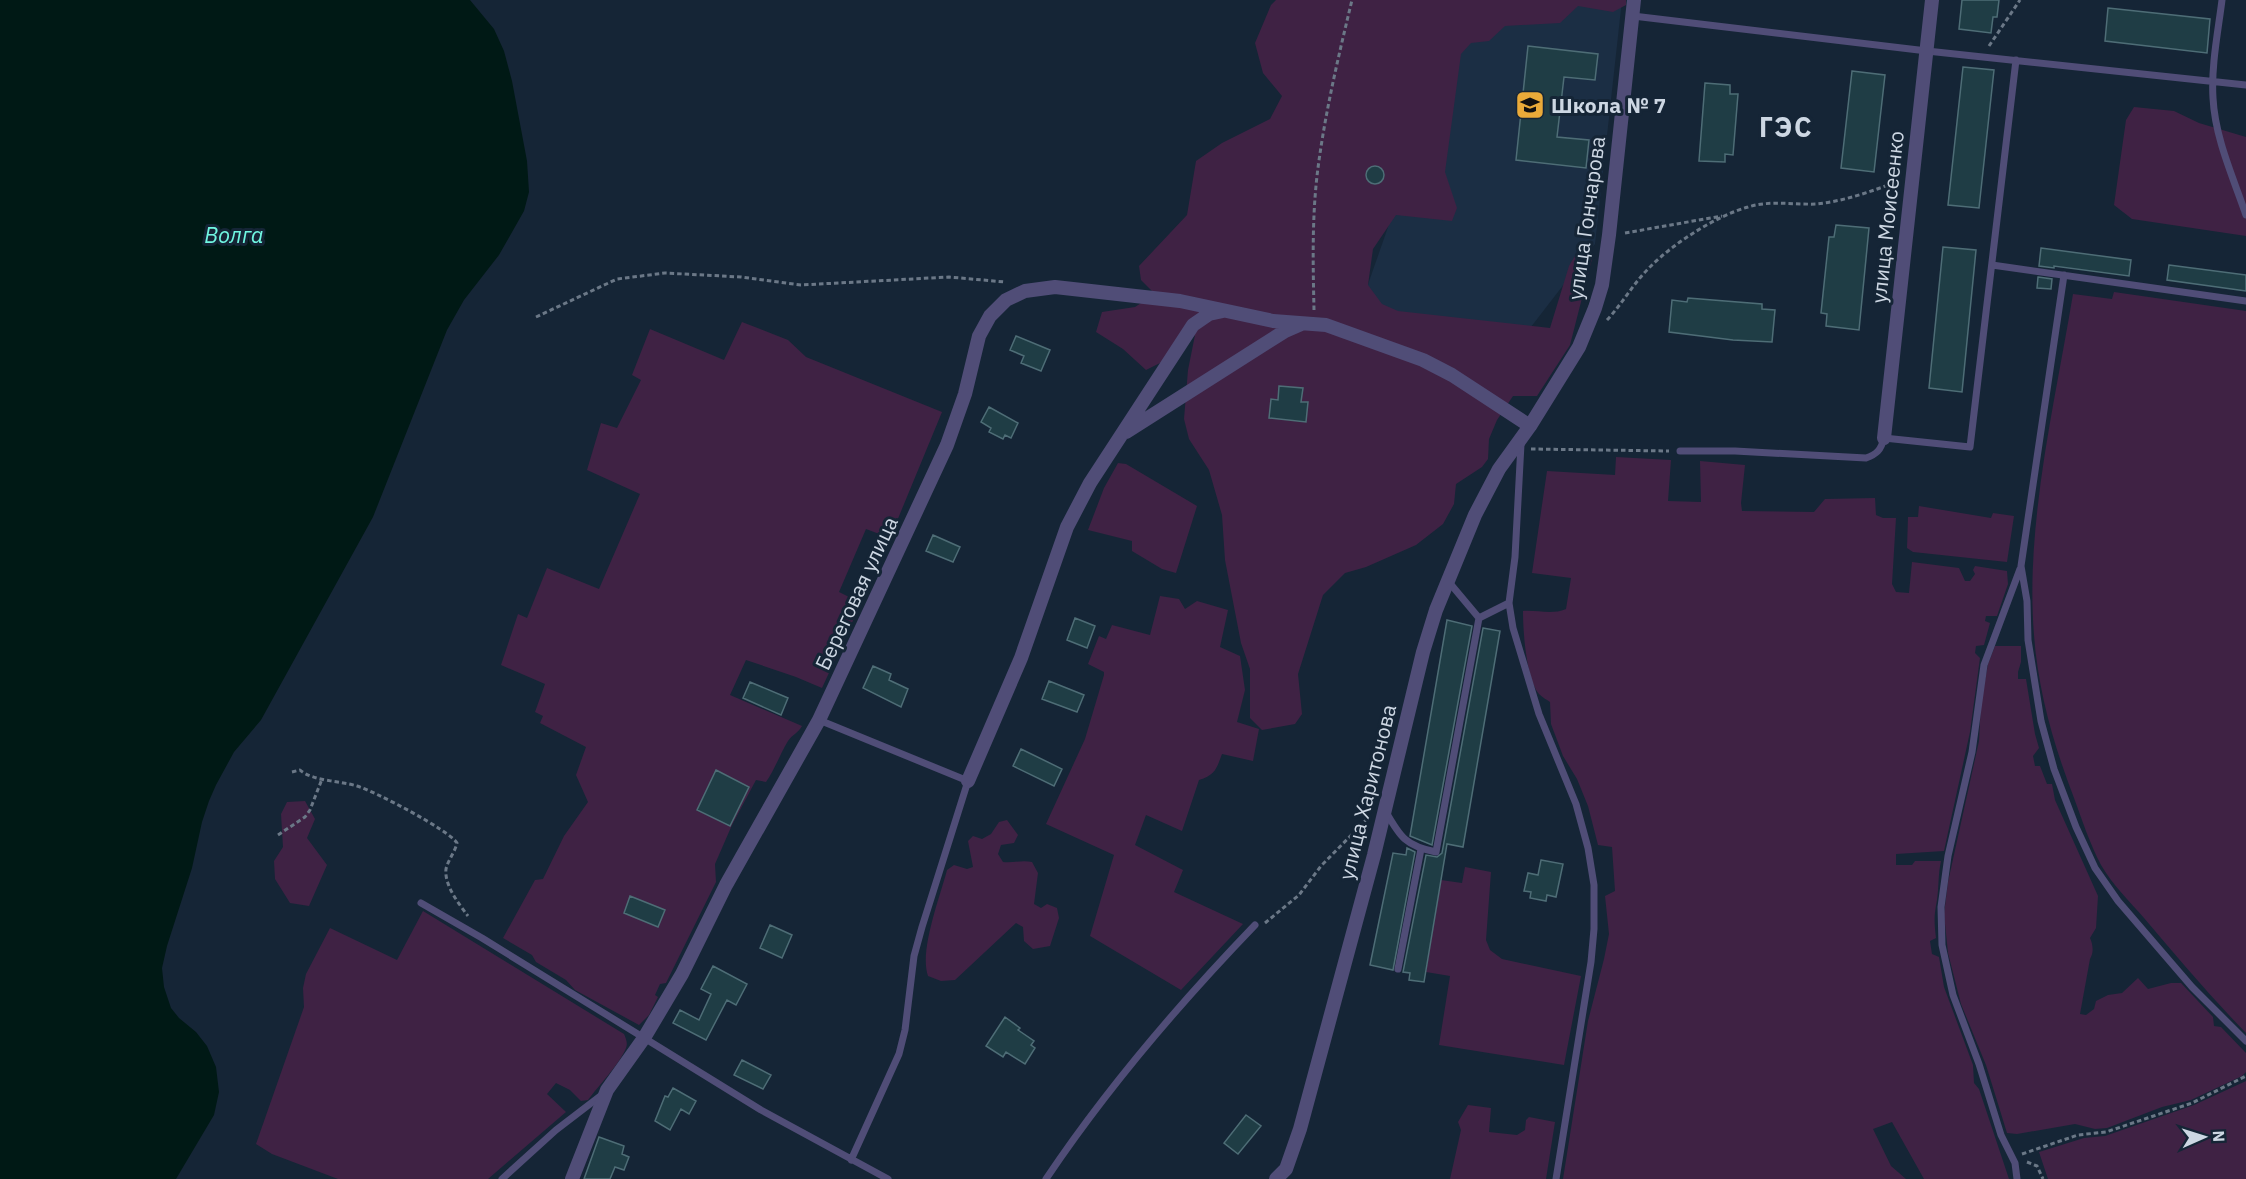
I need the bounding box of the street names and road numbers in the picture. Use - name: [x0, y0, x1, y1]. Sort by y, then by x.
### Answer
- street label: улица Моисеенко: [1864, 129, 1910, 305]
- street label: улица Гончарова: [1561, 134, 1611, 302]
- street label: Береговая улица: [808, 512, 904, 674]
- street label: улица Харитонова: [1332, 701, 1402, 883]

